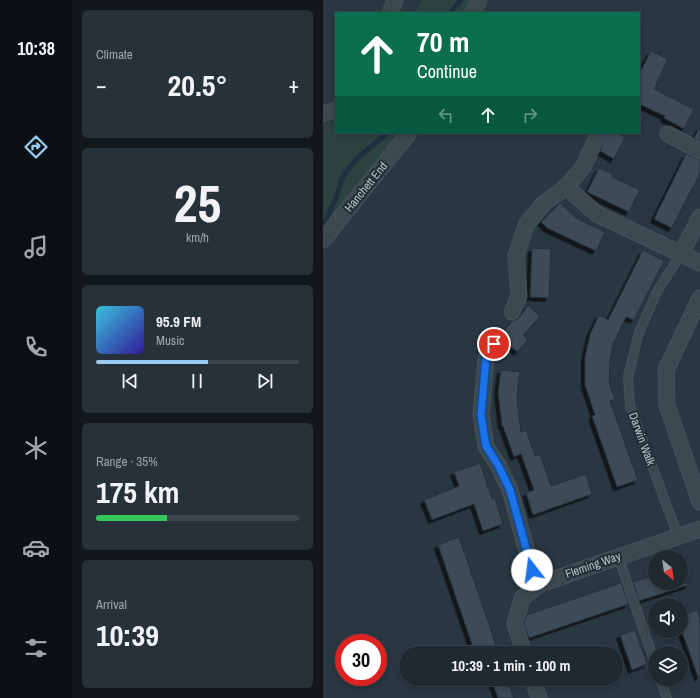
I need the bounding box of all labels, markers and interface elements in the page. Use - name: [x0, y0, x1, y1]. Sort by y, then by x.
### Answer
- text: 70 m: [417, 23, 469, 61]
- icon: ahead: [351, 28, 403, 80]
- text: 10:38: [17, 36, 55, 61]
- text: Climate: [96, 46, 133, 63]
- text: Continue: [417, 59, 477, 84]
- text: 20.5°: [168, 65, 227, 105]
- text: −: [96, 70, 107, 100]
- text: +: [288, 70, 299, 100]
- icon: left: [435, 104, 457, 126]
- icon: ahead: [477, 104, 499, 126]
- icon: right: [519, 104, 541, 126]
- icon: directions: [22, 133, 50, 161]
- street label: Hanchett End: [341, 159, 391, 215]
- text: 25: [174, 168, 221, 238]
- text: km/h: [186, 229, 209, 246]
- icon: music: [22, 233, 50, 261]
- text: 95.9 FM: [156, 311, 201, 332]
- pin: [477, 327, 511, 361]
- text: Music: [156, 332, 184, 349]
- icon: phone: [22, 333, 50, 361]
- icon: arrive: [483, 333, 505, 355]
- icon: previous: [119, 370, 141, 392]
- icon: pause: [186, 370, 208, 392]
- icon: next: [254, 370, 276, 392]
- street label: Darwin Walk: [625, 410, 659, 468]
- icon: climate: [22, 434, 50, 462]
- text: Range · 35%: [96, 453, 158, 470]
- text: 175 km: [96, 472, 179, 512]
- icon: car: [22, 534, 50, 562]
- street label: Fleming Way: [563, 548, 623, 582]
- position arrow: [511, 549, 553, 591]
- north arrow: [648, 550, 688, 590]
- map controls: [648, 550, 688, 686]
- text: Arrival: [96, 596, 127, 613]
- button: sound: [648, 598, 688, 638]
- text: 10:39: [96, 615, 159, 655]
- icon: filters: [22, 634, 50, 662]
- speed limit sign: 30: [335, 634, 387, 686]
- button: layers: [648, 646, 688, 686]
- text: 10:39 · 1 min · 100 m: [452, 655, 570, 676]

